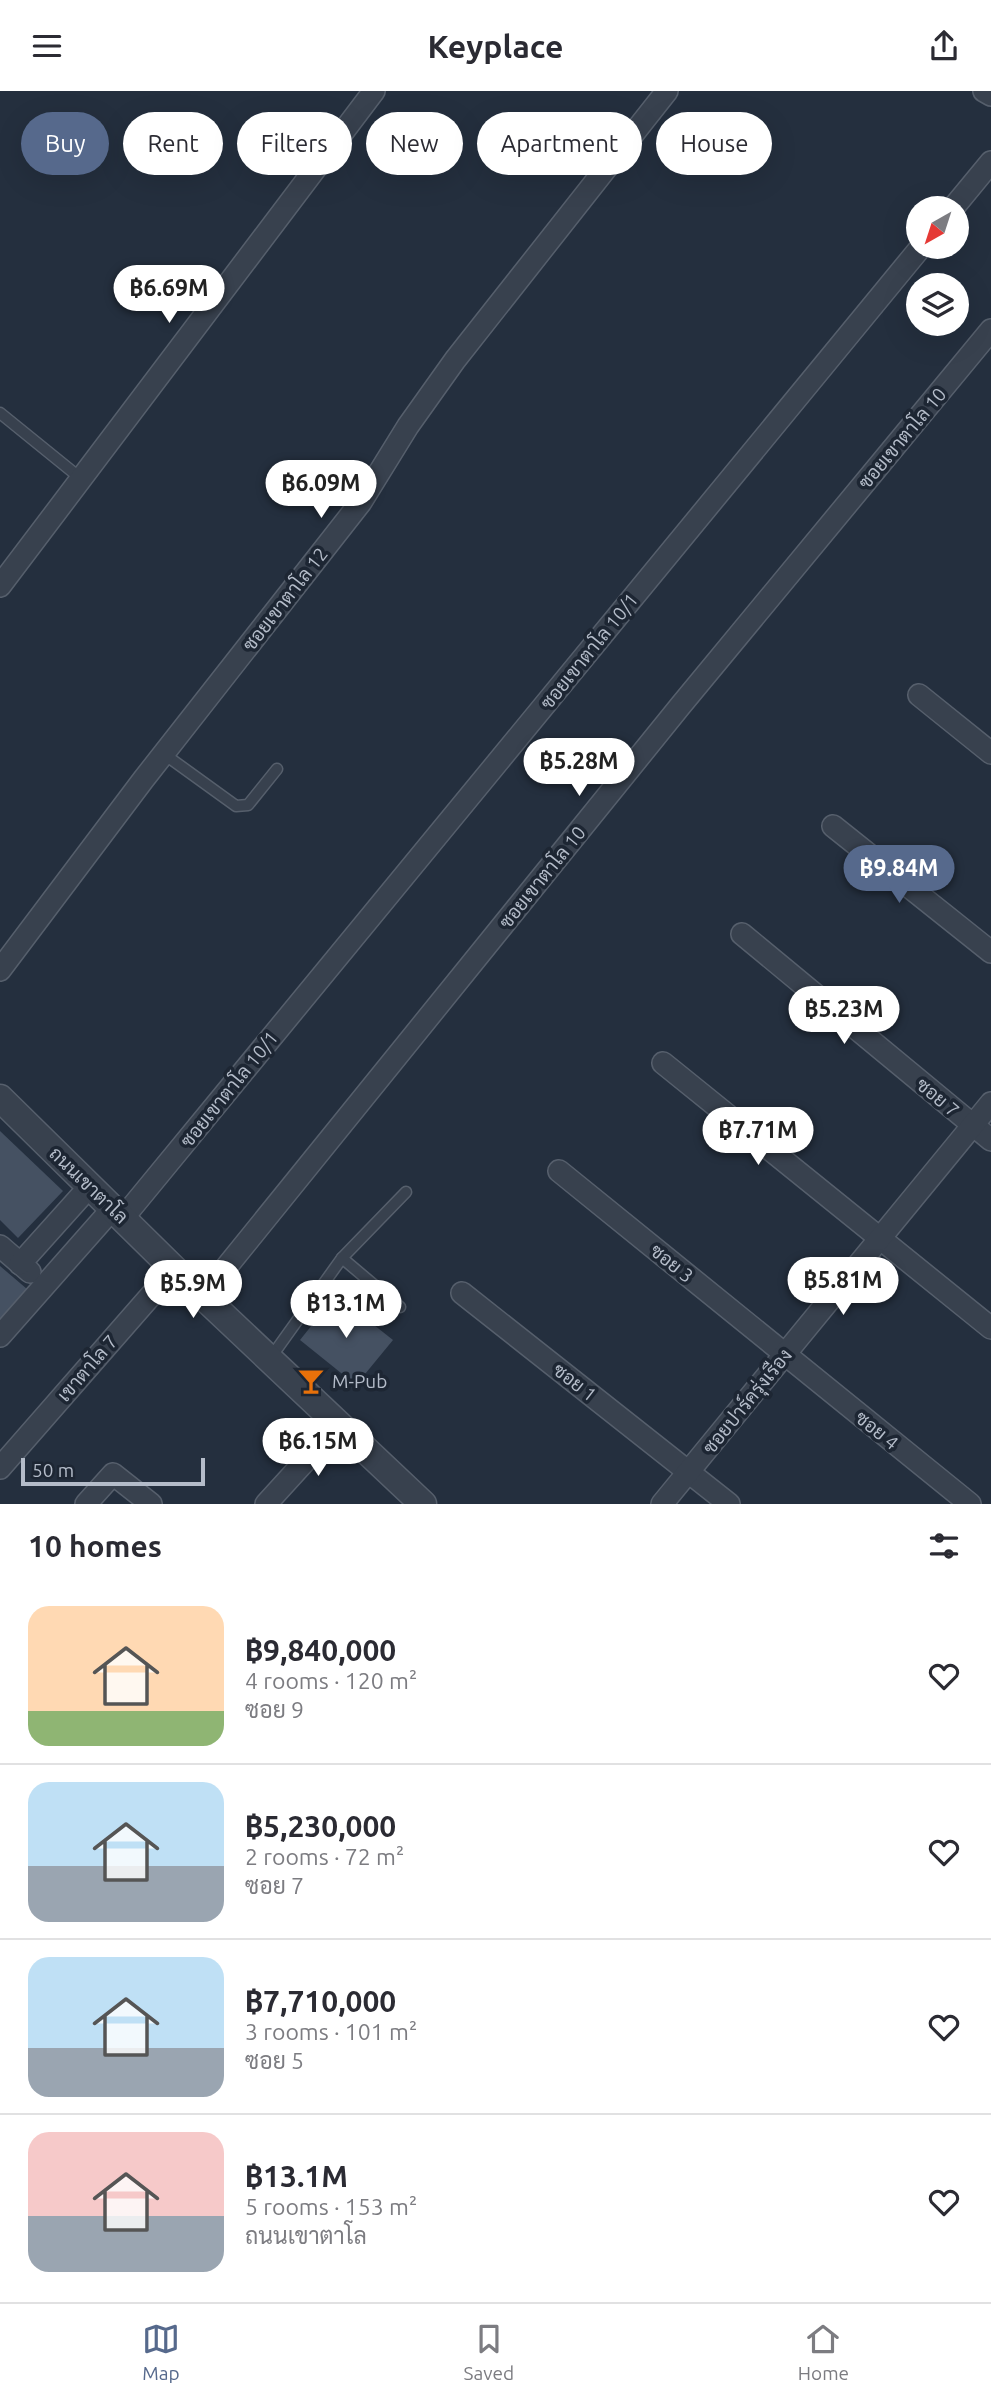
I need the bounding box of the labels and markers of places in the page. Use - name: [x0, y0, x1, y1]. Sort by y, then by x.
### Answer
- pin: ฿6.69M: [112, 265, 226, 325]
- pin: ฿6.09M: [264, 461, 378, 520]
- pin: ฿5.28M: [522, 739, 636, 798]
- pin: ฿9.84M: [842, 845, 956, 905]
- pin: ฿5.23M: [787, 986, 901, 1046]
- pin: ฿7.71M: [701, 1107, 815, 1167]
- pin: ฿5.81M: [786, 1257, 900, 1317]
- pin: ฿5.9M: [144, 1261, 242, 1320]
- pin: ฿13.1M: [289, 1281, 403, 1340]
- bar icon: M-Pub: [296, 1366, 326, 1396]
- place label: M-Pub: [332, 1370, 387, 1392]
- pin: ฿6.15M: [261, 1419, 375, 1478]

